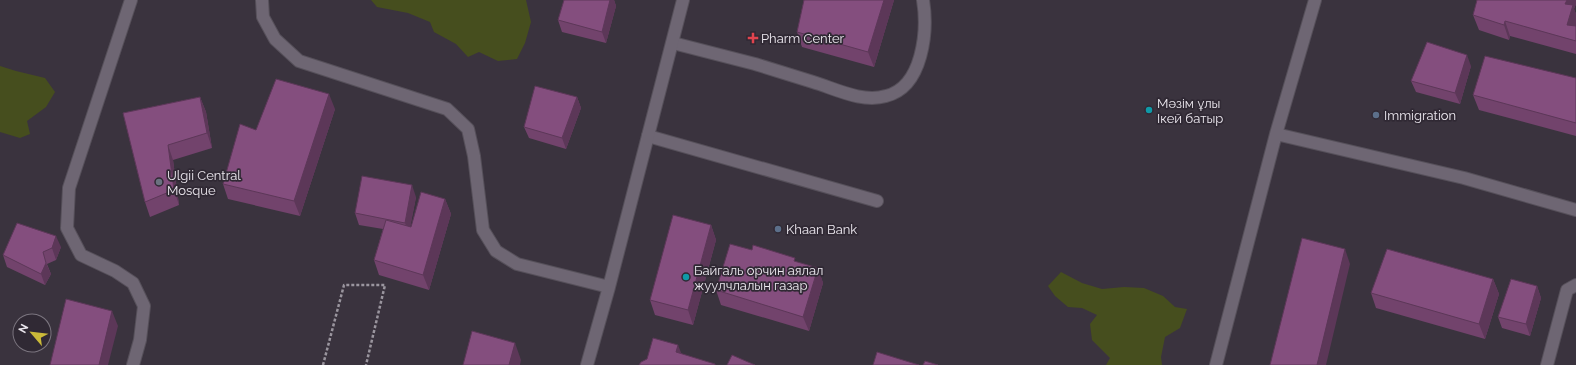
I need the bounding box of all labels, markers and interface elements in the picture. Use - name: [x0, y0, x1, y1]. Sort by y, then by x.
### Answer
- place label: Pharm Center: [761, 31, 845, 46]
- marker: Pharm Center: [748, 33, 758, 43]
- place label: Мәзім ұлы Ікей батыр: [1157, 96, 1223, 126]
- marker: Мәзім ұлы Ікей батыр: [1144, 105, 1154, 115]
- place label: Immigration: [1384, 108, 1456, 123]
- marker: Immigration: [1371, 110, 1381, 120]
- place label: Ulgii Central Mosque: [167, 168, 241, 198]
- marker: Ulgii Central Mosque: [154, 177, 164, 187]
- place label: Khaan Bank: [786, 222, 857, 237]
- marker: Khaan Bank: [773, 224, 783, 234]
- place label: Байгаль орчин аялал жуулчлалын газар: [694, 263, 823, 293]
- marker: Байгаль орчин аялал жуулчлалын газар: [681, 272, 691, 282]
- north arrow: [12, 313, 52, 353]
- text: N: [16, 322, 31, 335]

